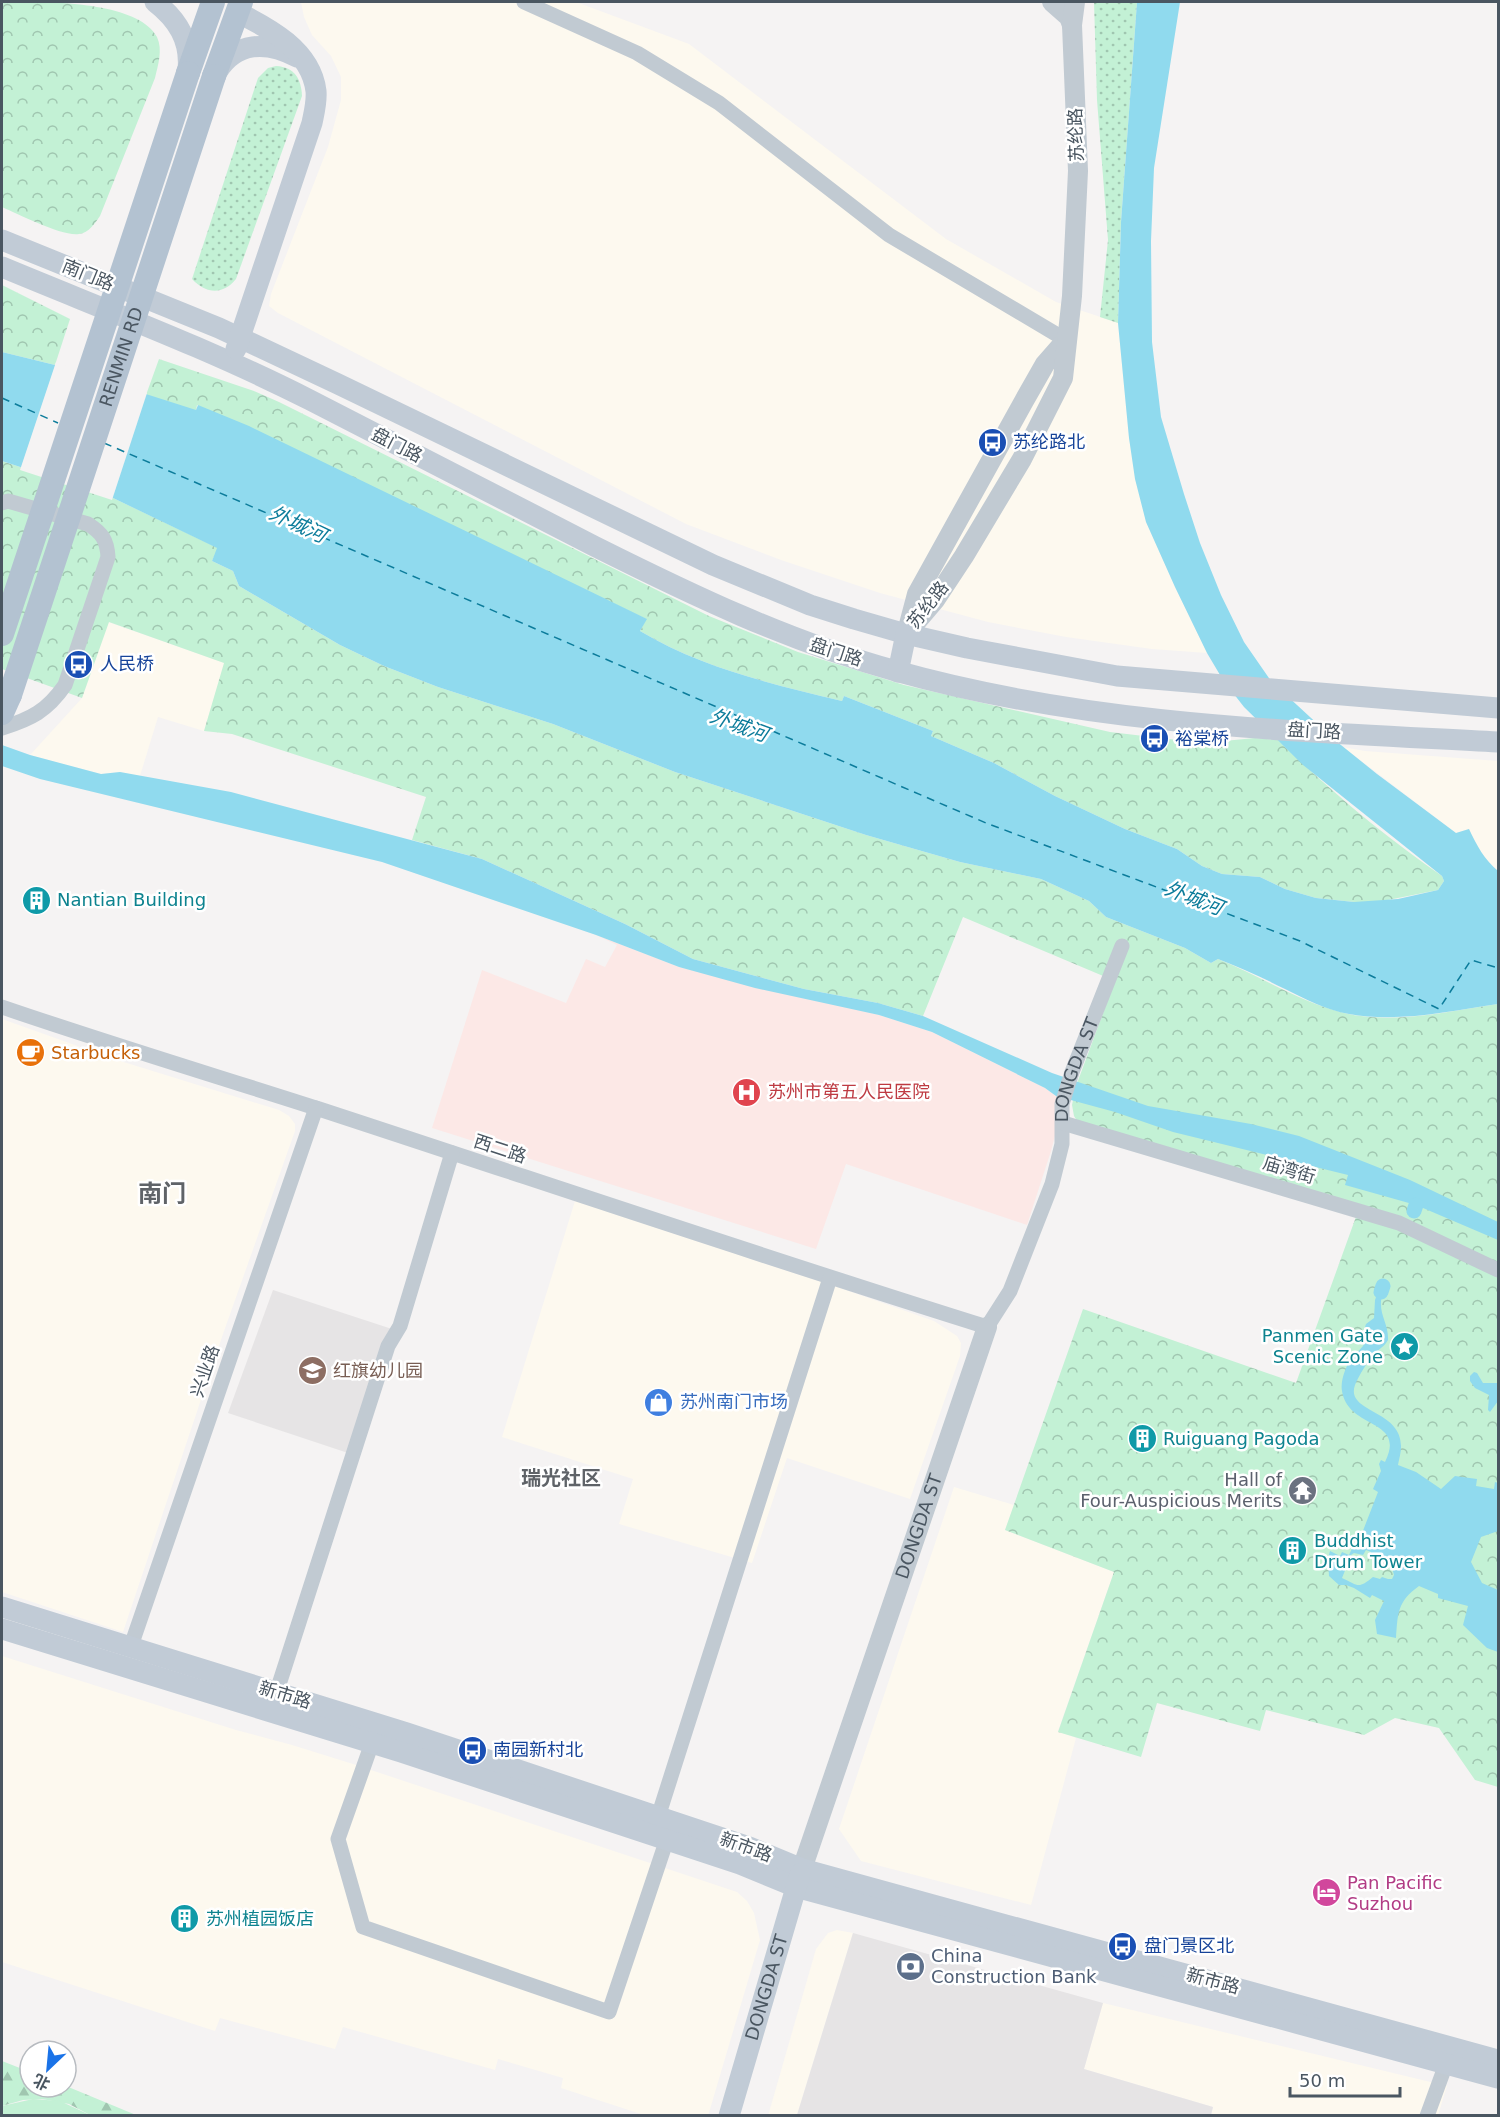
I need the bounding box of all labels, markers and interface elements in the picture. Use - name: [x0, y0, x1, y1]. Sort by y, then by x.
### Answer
- street label: 苏纶路: [1064, 108, 1087, 162]
- street label: 南门路: [59, 255, 117, 294]
- street label: RENMIN RD: [95, 304, 147, 409]
- street label: 盘门路: [368, 423, 426, 466]
- bus stop icon: 苏纶路北: [976, 426, 1008, 458]
- place label: 苏纶路北: [1013, 431, 1085, 452]
- water label: 外城河: [266, 500, 334, 549]
- street label: 苏纶路: [903, 577, 953, 632]
- street label: 盘门路: [807, 633, 865, 670]
- bus stop icon: 人民桥: [63, 648, 95, 680]
- place label: 人民桥: [100, 653, 154, 674]
- water label: 外城河: [707, 703, 775, 748]
- street label: 盘门路: [1287, 719, 1342, 742]
- bus stop icon: 裕棠桥: [1138, 723, 1170, 755]
- place label: 裕棠桥: [1175, 728, 1229, 749]
- water label: 外城河: [1162, 876, 1230, 921]
- building icon: Nantian Building: [20, 884, 52, 916]
- place label: Nantian Building: [57, 889, 206, 910]
- street label: DONGDA ST: [1050, 1013, 1103, 1122]
- cafe icon: Starbucks: [14, 1037, 46, 1069]
- place label: Starbucks: [51, 1042, 140, 1063]
- hospital icon: 苏州市第五人民医院: [731, 1076, 763, 1108]
- place label: 苏州市第五人民医院: [768, 1081, 930, 1102]
- street label: 西二路: [471, 1130, 529, 1167]
- street label: 庙湾街: [1260, 1152, 1318, 1187]
- district label: 南门: [138, 1180, 186, 1208]
- place label: Panmen Gate Scenic Zone: [1262, 1325, 1383, 1367]
- place icon: Panmen Gate Scenic Zone: [1388, 1330, 1420, 1362]
- street label: 兴业路: [186, 1342, 223, 1400]
- school or university icon: 红旗幼儿园: [296, 1355, 328, 1387]
- place label: 红旗幼儿园: [333, 1360, 423, 1381]
- shop icon: 苏州南门市场: [643, 1386, 675, 1418]
- place label: 苏州南门市场: [680, 1391, 788, 1412]
- building icon: Ruiguang Pagoda: [1126, 1423, 1158, 1455]
- place label: Ruiguang Pagoda: [1163, 1428, 1320, 1449]
- district label: 瑞光社区: [521, 1466, 601, 1490]
- place label: Hall of Four-Auspicious Merits: [1080, 1469, 1283, 1511]
- street label: DONGDA ST: [891, 1470, 946, 1581]
- temple icon: Hall of Four-Auspicious Merits: [1287, 1474, 1319, 1506]
- place label: Buddhist Drum Tower: [1314, 1530, 1423, 1572]
- building icon: Buddhist Drum Tower: [1277, 1535, 1309, 1567]
- street label: 新市路: [256, 1677, 314, 1712]
- bus stop icon: 南园新村北: [456, 1734, 488, 1766]
- place label: 南园新村北: [493, 1739, 583, 1760]
- street label: 新市路: [717, 1827, 775, 1866]
- place label: Pan Pacific Suzhou: [1347, 1872, 1442, 1914]
- hotel icon: Pan Pacific Suzhou: [1310, 1877, 1342, 1909]
- building icon: 苏州植园饭店: [169, 1903, 201, 1935]
- place label: 苏州植园饭店: [206, 1908, 314, 1929]
- bus stop icon: 盘门景区北: [1107, 1930, 1139, 1962]
- street label: DONGDA ST: [741, 1931, 792, 2043]
- place label: 盘门景区北: [1144, 1935, 1234, 1956]
- place label: China Construction Bank: [931, 1945, 1097, 1987]
- bank icon: China Construction Bank: [894, 1950, 926, 1982]
- street label: 新市路: [1184, 1963, 1242, 1998]
- north arrow: [18, 2039, 78, 2099]
- scale bar: [1290, 2060, 1400, 2098]
- text: 北: [30, 2070, 53, 2094]
- text: 50 m: [1299, 2070, 1345, 2091]

